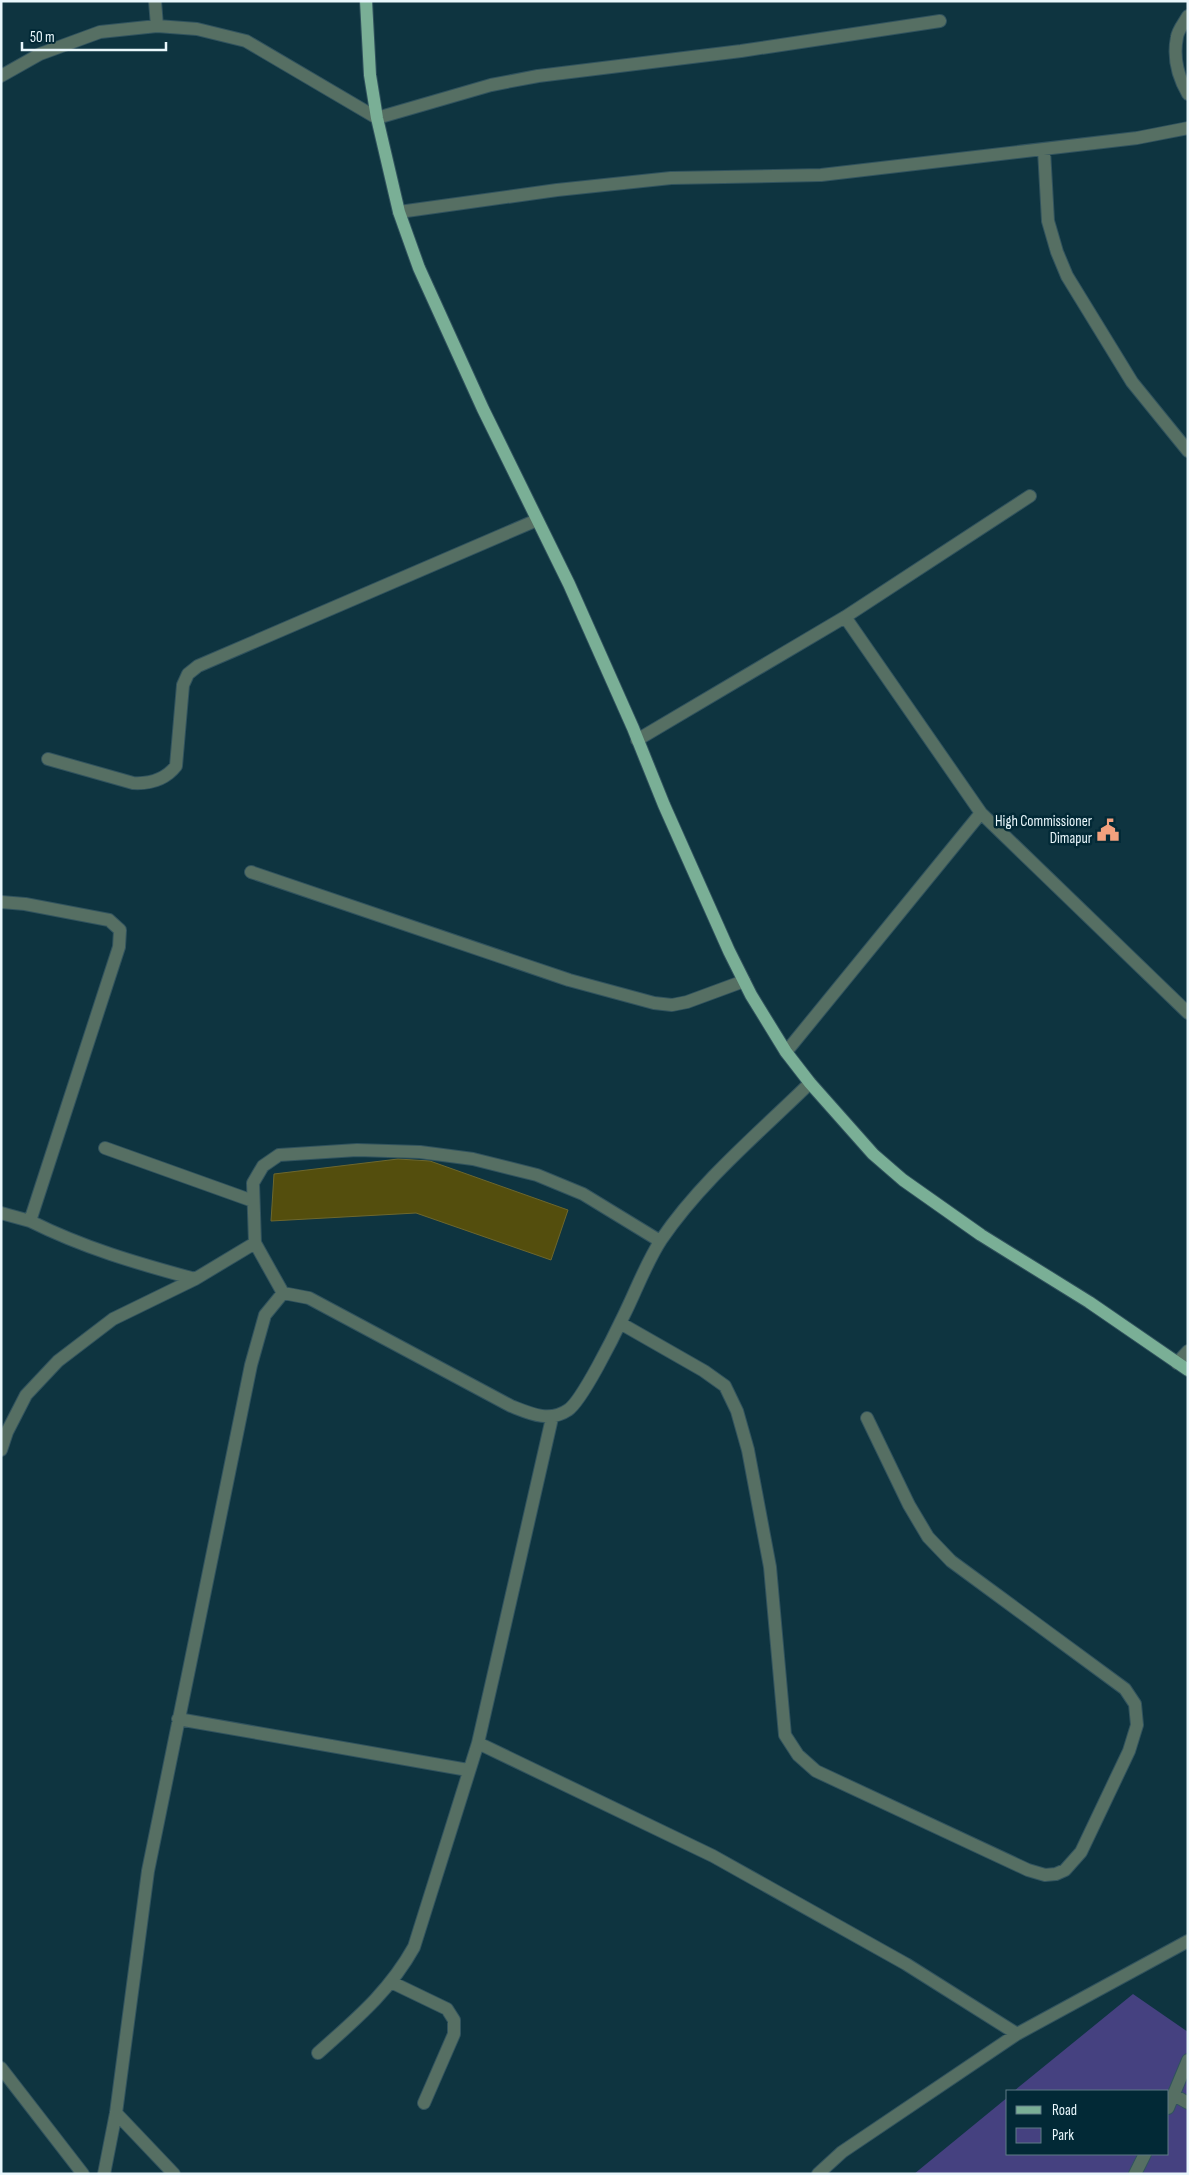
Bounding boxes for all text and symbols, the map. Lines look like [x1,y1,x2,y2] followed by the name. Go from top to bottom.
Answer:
[22,20,166,52] scale bar
[30,28,55,47] text: 50 m
[995,812,1093,848] place label: High Commissioner Dimapur
[1095,817,1121,843] public building icon: High Commissioner Dimapur
[1006,2090,1169,2155] legend
[1052,2101,1077,2120] text: Road
[1052,2126,1074,2145] text: Park

